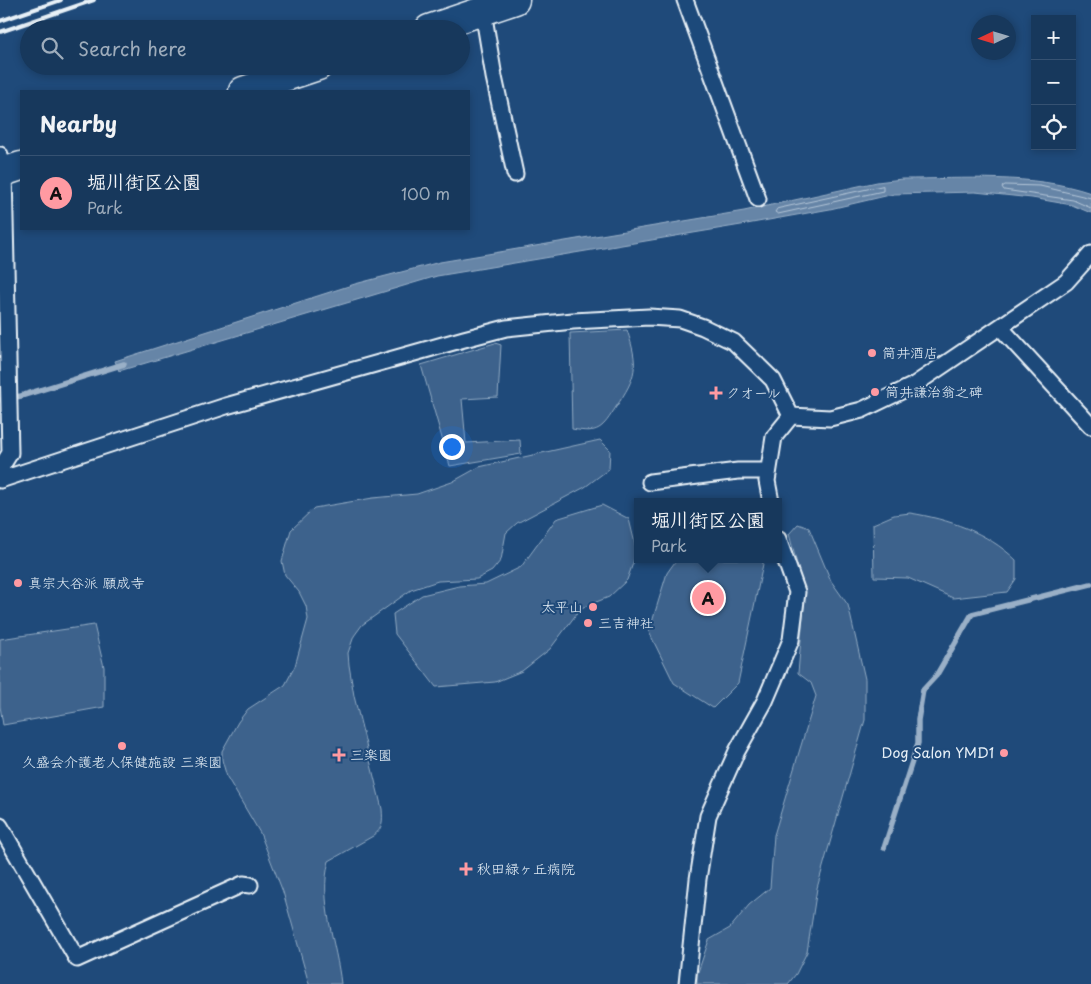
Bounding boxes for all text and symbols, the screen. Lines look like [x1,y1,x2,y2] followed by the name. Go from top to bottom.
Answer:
[971,15,1016,60] north arrow
[1031,15,1076,150] map controls
[1031,15,1076,60] button: +
[20,20,470,75] search box
[38,34,66,62] icon: search
[78,34,187,62] text: Search here
[1031,60,1076,105] button: −
[1031,105,1076,150] button: locate
[40,107,117,139] text: Nearby
[87,167,201,195] text: 堀川街区公園
[50,181,62,205] text: A
[401,181,450,205] text: 100 m
[87,195,123,219] text: Park
[882,342,938,363] place label: 筒井酒店
[866,347,878,359] marker: 筒井酒店
[885,381,983,402] place label: 筒井謙治翁之碑
[726,382,781,403] place label: クオール
[869,386,881,398] marker: 筒井謙治翁之碑
[710,387,722,399] marker: クオール
[439,434,465,460] your location
[634,498,782,563] popup
[651,505,765,533] text: 堀川街区公園
[651,533,687,557] text: Park
[28,572,145,593] place label: 真宗大谷派 願成寺
[12,577,24,589] marker: 真宗大谷派 願成寺
[692,579,724,617] pin: A
[541,596,583,617] place label: 太平山
[587,601,599,613] marker: 太平山
[598,612,654,633] place label: 三吉神社
[582,617,594,629] marker: 三吉神社
[116,740,128,752] marker: 久盛会介護老人保健施設 三楽園
[882,742,994,763] place label: Dog Salon YMD1
[350,744,392,765] place label: 三楽園
[998,747,1010,759] marker: Dog Salon YMD1
[332,748,346,762] marker: 三楽園
[22,751,222,772] place label: 久盛会介護老人保健施設 三楽園
[477,858,575,879] place label: 秋田緑ヶ丘病院
[459,862,473,876] marker: 秋田緑ヶ丘病院

